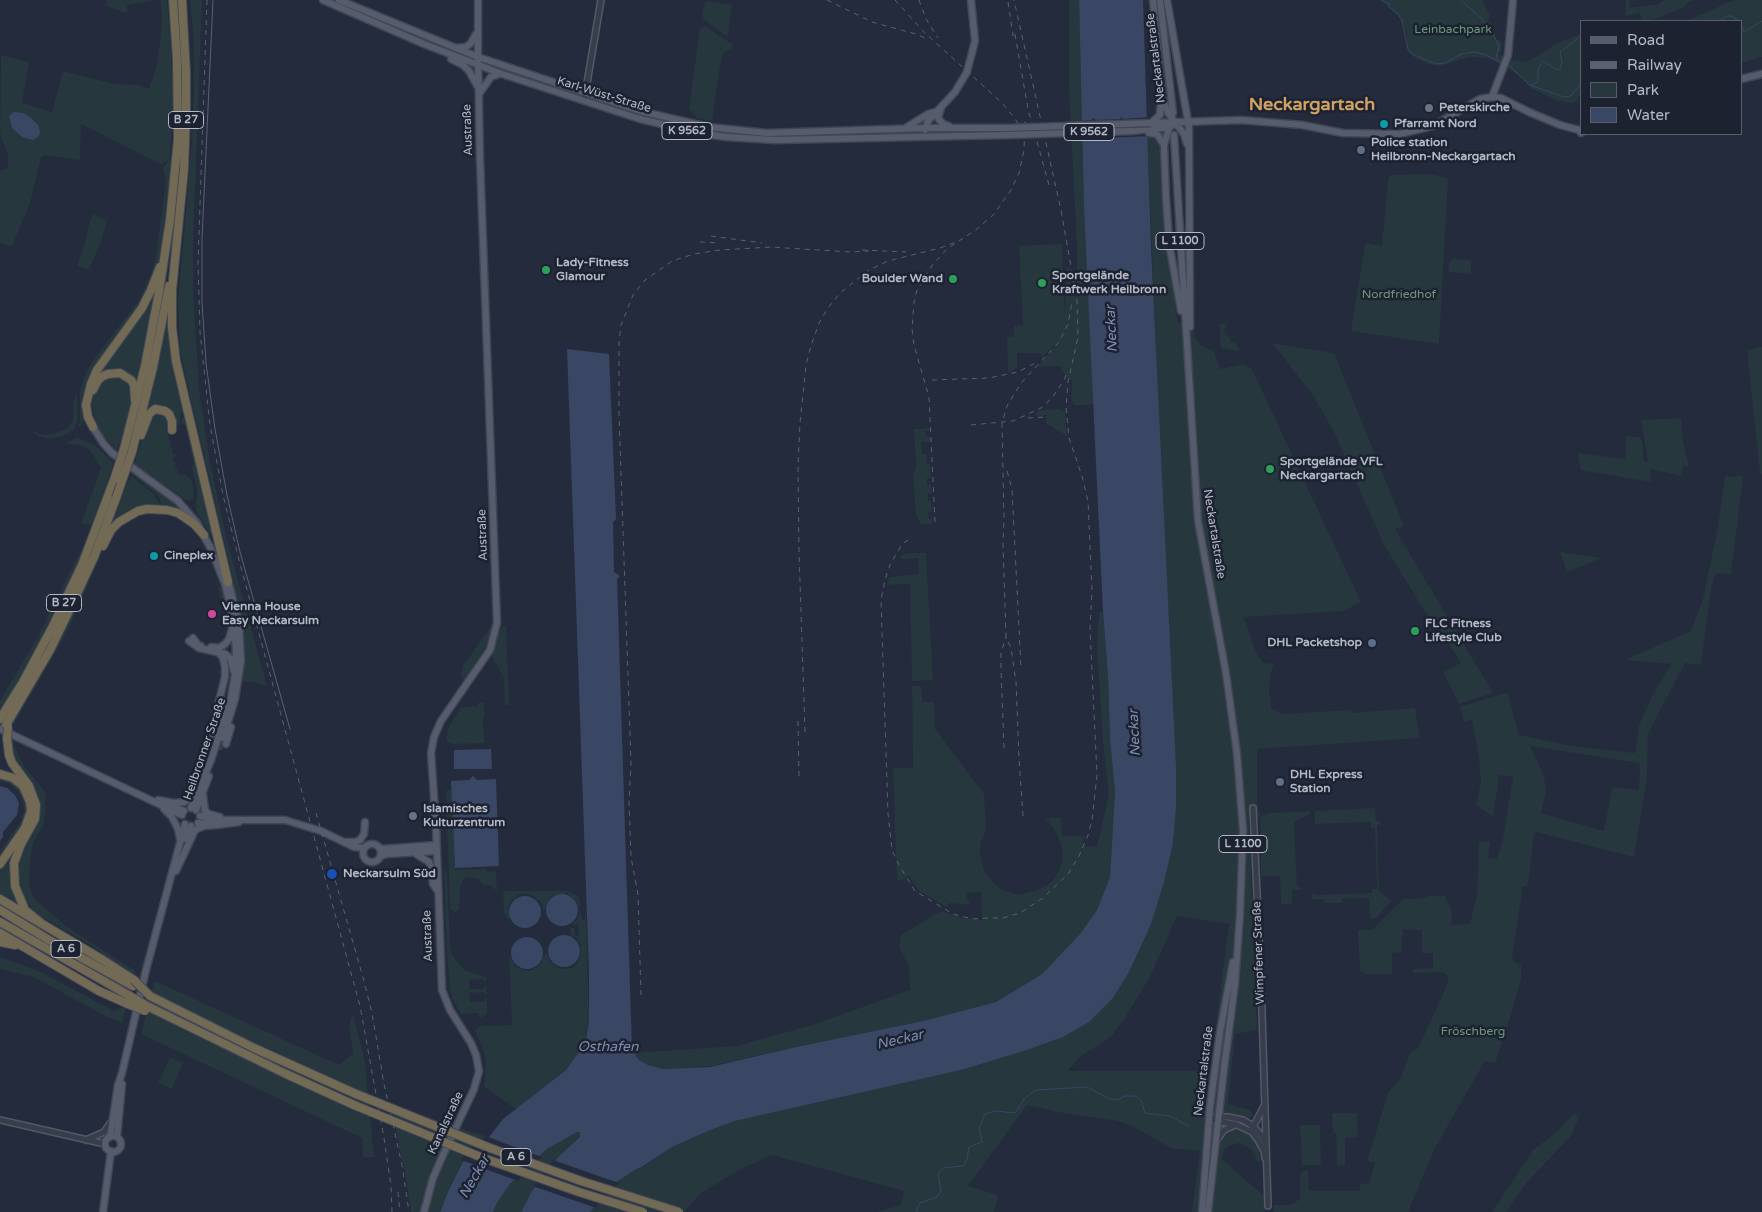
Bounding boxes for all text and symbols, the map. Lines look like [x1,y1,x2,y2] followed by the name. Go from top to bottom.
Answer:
[1143,12,1169,104] street label: Neckartalstraße
[1580,20,1742,135] legend
[1414,23,1492,37] park label: Leinbachpark
[1627,31,1665,49] text: Road
[1627,56,1682,74] text: Railway
[555,74,653,116] street label: Karl-Wüst-Straße
[1627,81,1659,99] text: Park
[1249,94,1375,116] district label: Neckargartach
[1439,101,1510,115] place label: Peterskirche
[1423,102,1435,114] marker: Peterskirche
[460,104,476,156] street label: Austraße
[1627,106,1670,124] text: Water
[168,112,204,128] road number: B 27
[1394,117,1476,131] place label: Pfarramt Nord
[1378,118,1390,130] marker: Pfarramt Nord
[662,122,712,140] road number: K 9562
[1064,124,1114,140] road number: K 9562
[1371,136,1516,164] place label: Police station Heilbronn-Neckargartach
[1355,144,1367,156] marker: Police station Heilbronn-Neckargartach
[1156,232,1204,250] road number: L 1100
[556,256,629,284] place label: Lady-Fitness Glamour
[540,264,552,276] marker: Lady-Fitness Glamour
[1052,269,1166,297] place label: Sportgelände Kraftwerk Heilbronn
[862,272,943,286] place label: Boulder Wand
[947,273,959,285] marker: Boulder Wand
[1036,277,1048,289] marker: Sportgelände Kraftwerk Heilbronn
[1362,288,1436,302] park label: Nordfriedhof
[1102,305,1122,353] water label: Neckar
[1280,455,1383,483] place label: Sportgelände VFL Neckargartach
[1264,463,1276,475] marker: Sportgelände VFL Neckargartach
[1200,488,1228,580] street label: Neckartalstraße
[475,509,491,561] street label: Austraße
[164,549,213,563] place label: Cineplex
[148,550,160,562] marker: Cineplex
[46,594,82,612] road number: B 27
[222,600,319,628] place label: Vienna House Easy Neckarsulm
[206,608,218,620] marker: Vienna House Easy Neckarsulm
[1425,617,1502,645] place label: FLC Fitness Lifestyle Club
[1409,625,1421,637] marker: FLC Fitness Lifestyle Club
[1267,636,1362,650] place label: DHL Packetshop
[1366,637,1378,649] marker: DHL Packetshop
[181,696,229,802] street label: Heilbronner Straße
[1125,709,1145,757] water label: Neckar
[1290,768,1363,796] place label: DHL Express Station
[1274,776,1286,788] marker: DHL Express Station
[423,802,505,830] place label: Islamisches Kulturzentrum
[407,810,419,822] marker: Islamisches Kulturzentrum
[1219,836,1267,852] road number: L 1100
[325,867,339,881] marker: Neckarsulm Süd
[343,867,436,881] place label: Neckarsulm Süd
[1250,901,1268,1005] street label: Wimpfener Straße
[420,910,436,962] street label: Austraße
[51,941,81,958] road number: A 6
[1191,1025,1217,1117] street label: Neckartalstraße
[1441,1025,1505,1039] park label: Fröschberg
[875,1027,925,1053] water label: Neckar
[578,1039,638,1055] water label: Osthafen
[425,1089,467,1157] street label: Kanalstraße
[501,1148,531,1166] road number: A 6
[456,1152,494,1202] water label: Neckar

